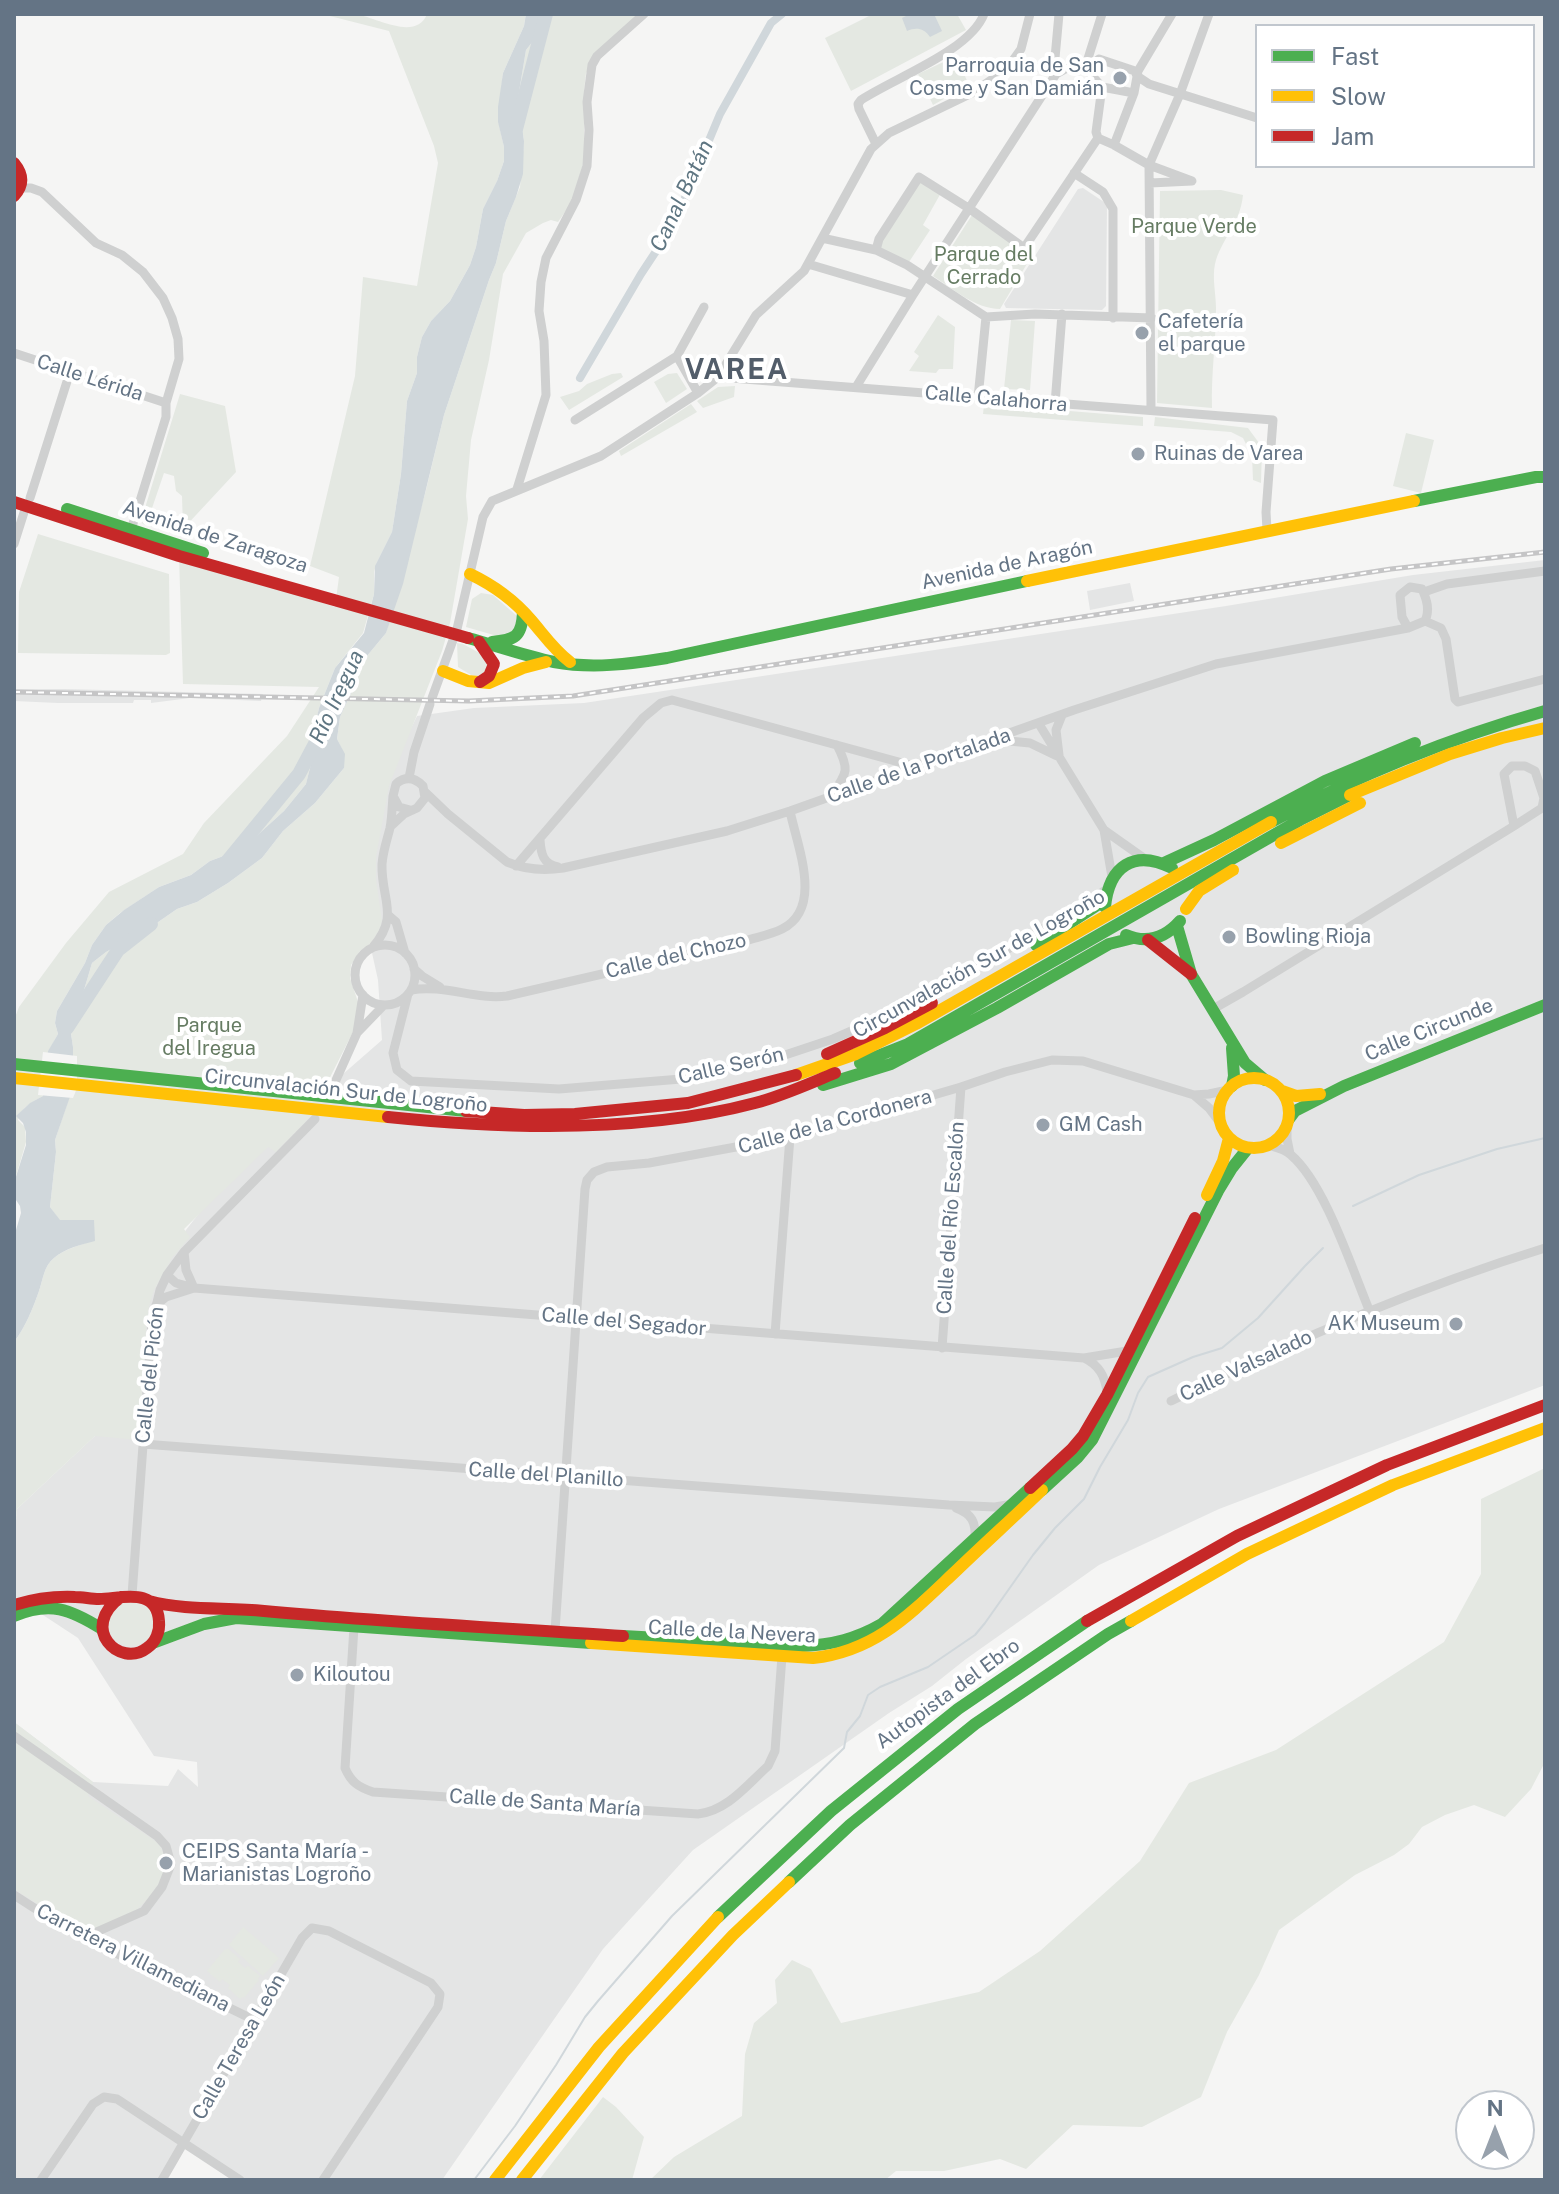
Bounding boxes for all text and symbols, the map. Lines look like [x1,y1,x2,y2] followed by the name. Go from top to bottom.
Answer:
[1255,24,1535,168] legend
[1331,42,1379,70] text: Fast
[909,54,1104,101] place label: Parroquia de San Cosme y San Damián
[1111,69,1129,87] marker: Parroquia de San Cosme y San Damián
[1331,82,1386,110] text: Slow
[1331,122,1374,150] text: Jam
[645,136,719,256] water label: Canal Batán
[1131,215,1257,239] park label: Parque Verde
[934,243,1034,290] park label: Parque del Cerrado
[1158,310,1246,357] place label: Cafetería el parque
[1133,324,1151,342] marker: Cafetería el parque
[34,350,146,406] street label: Calle Lérida
[685,353,789,387] district label: VAREA
[924,381,1068,417] street label: Calle Calahorra
[1154,442,1303,466] place label: Ruinas de Varea
[1129,445,1147,463] marker: Ruinas de Varea
[119,496,311,578] street label: Avenida de Zaragoza
[919,535,1095,595] street label: Avenida de Aragón
[304,646,370,748] water label: Río Iregua
[824,723,1014,809] street label: Calle de la Portalada
[849,885,1109,1043] street label: Circunvalación Sur de Logroño
[1245,925,1371,949] place label: Bowling Rioja
[603,928,749,984] street label: Calle del Chozo
[1220,928,1238,946] marker: Bowling Rioja
[1361,993,1497,1067] street label: Calle Circunde
[162,1014,256,1061] park label: Parque del Iregua
[676,1042,786,1090] street label: Calle Serón
[203,1064,489,1118] street label: Circunvalación Sur de Logroño
[736,1085,934,1159] street label: Calle de la Cordonera
[1059,1113,1142,1137] place label: GM Cash
[1034,1116,1052,1134] marker: GM Cash
[932,1121,970,1315] street label: Calle del Río Escalón
[541,1303,707,1341] street label: Calle del Segador
[131,1305,169,1445] street label: Calle del Picón
[1328,1312,1440,1336] place label: AK Museum
[1447,1315,1465,1333] marker: AK Museum
[1176,1325,1316,1407] street label: Calle Valsalado
[468,1458,624,1492] street label: Calle del Planillo
[647,1616,817,1648] street label: Calle de la Nevera
[871,1634,1025,1754] street label: Autopista del Ebro
[313,1663,391,1687] place label: Kiloutou
[288,1666,306,1684] marker: Kiloutou
[448,1784,642,1822] street label: Calle de Santa María
[182,1840,371,1887] place label: CEIPS Santa María - Marianistas Logroño
[157,1854,175,1872] marker: CEIPS Santa María - Marianistas Logroño
[32,1899,234,2017] street label: Carretera Villamediana
[188,1970,290,2124] street label: Calle Teresa León
[1455,2090,1535,2170] north arrow
[1486,2095,1504,2121] text: N

